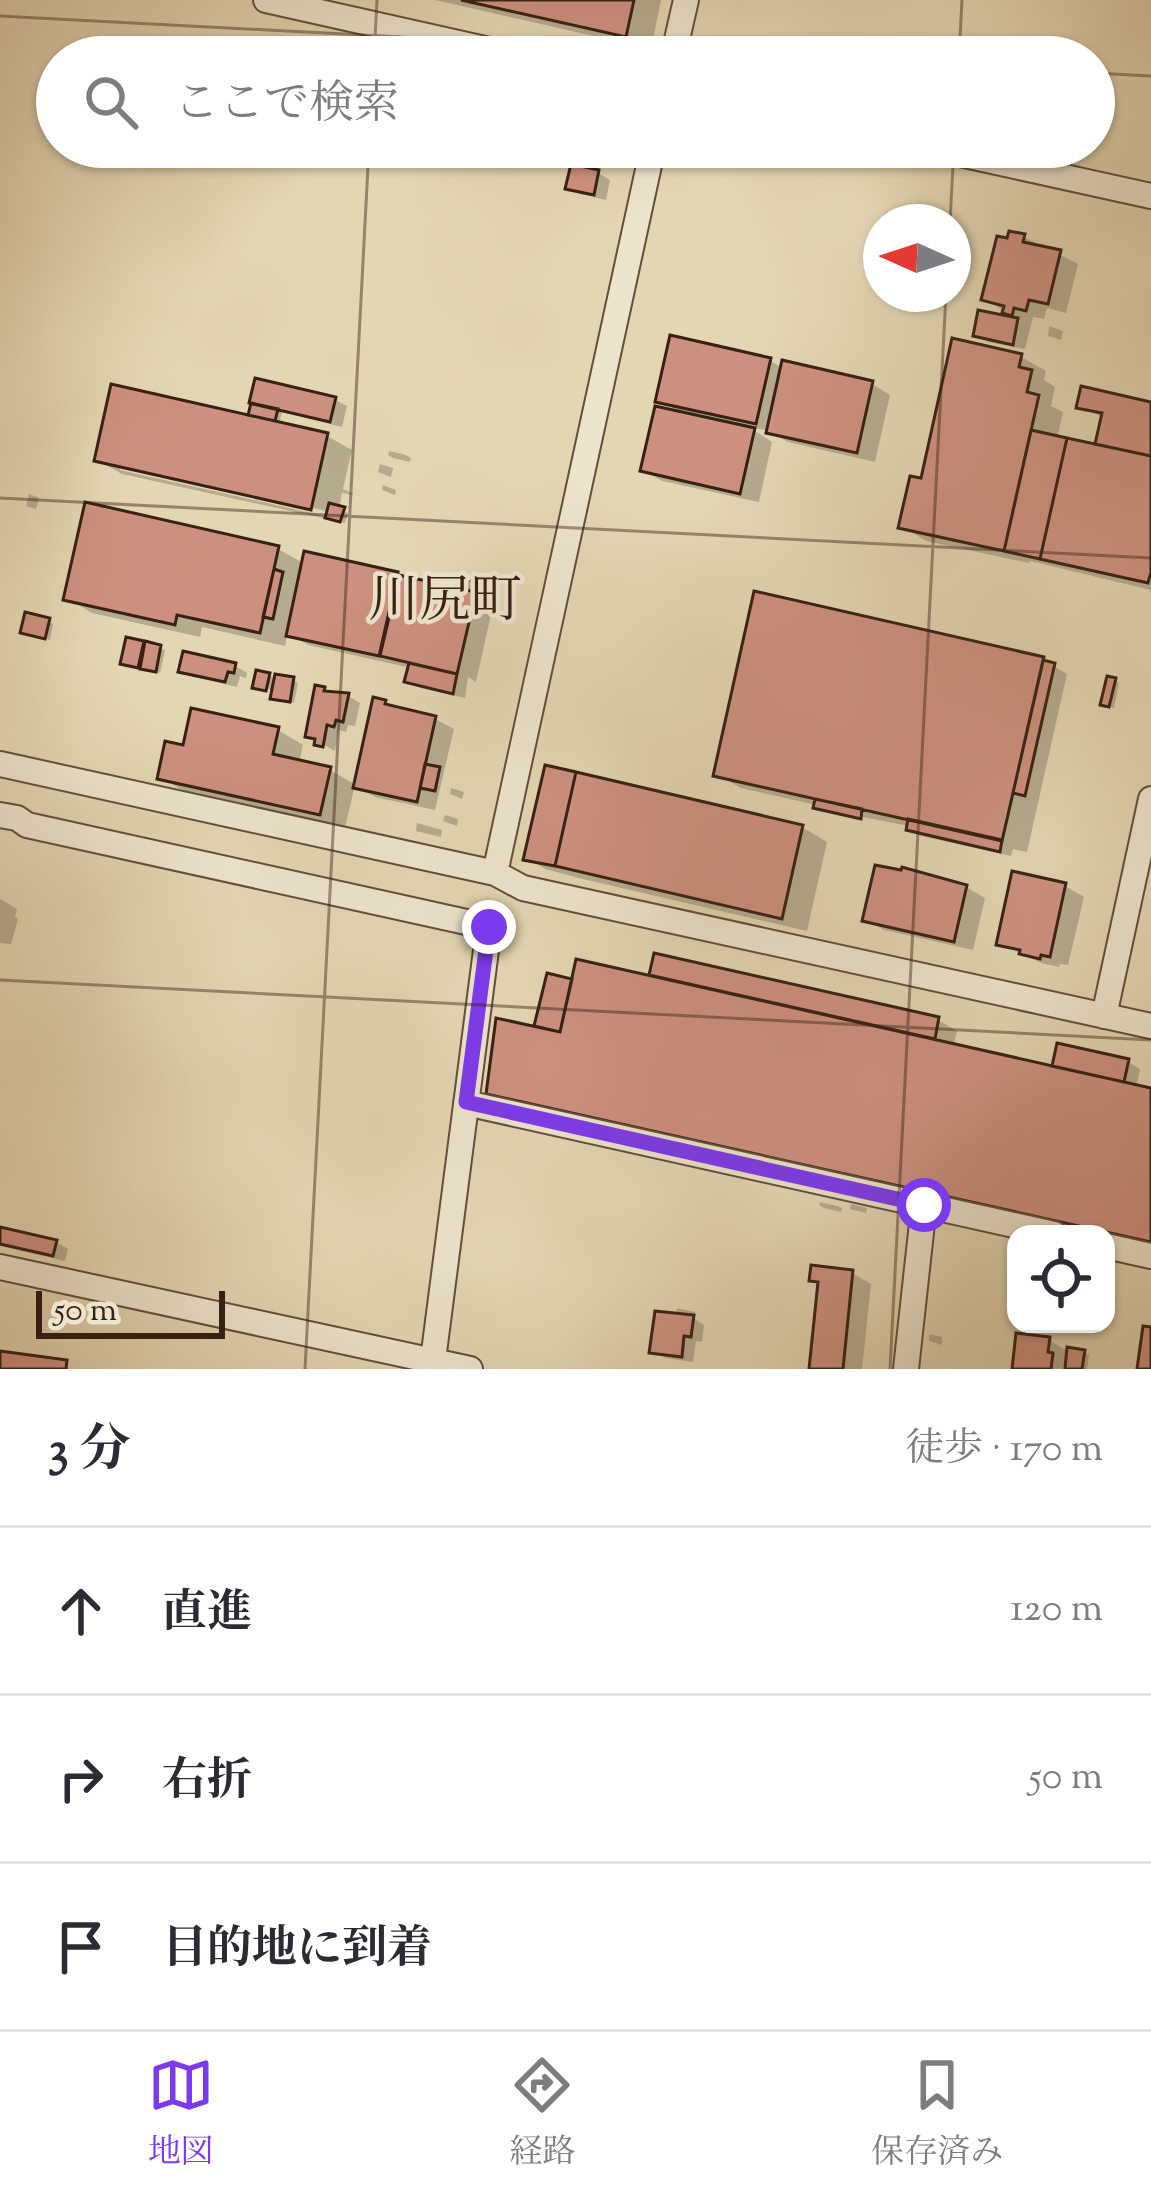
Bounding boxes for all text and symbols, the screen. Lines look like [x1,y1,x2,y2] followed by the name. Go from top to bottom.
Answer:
[36,36,1115,168] search box
[78,69,144,135] icon: search
[174,74,399,139] text: ここで検索
[863,204,971,312] north arrow
[368,567,522,640] district label: 川尻町
[462,900,516,954] route end
[897,1178,951,1232] route start
[1007,1225,1115,1333] map controls
[1007,1225,1115,1333] button: locate
[36,1285,225,1338] scale bar
[54,1288,117,1336] text: 50 m
[48,1416,130,1489] text: 3 分
[905,1423,1103,1479] text: 徒歩 · 170 m
[48,1578,114,1644] icon: ahead
[162,1583,252,1648] text: 直進
[1010,1583,1103,1639] text: 120 m
[48,1746,114,1812] icon: right
[162,1751,252,1816] text: 右折
[1028,1751,1103,1807] text: 50 m
[48,1914,114,1980] icon: arrive
[162,1919,432,1984] text: 目的地に到着
[148,2052,214,2178] tab: 地図
[509,2052,575,2178] tab: 経路
[871,2052,1003,2178] tab: 保存済み

